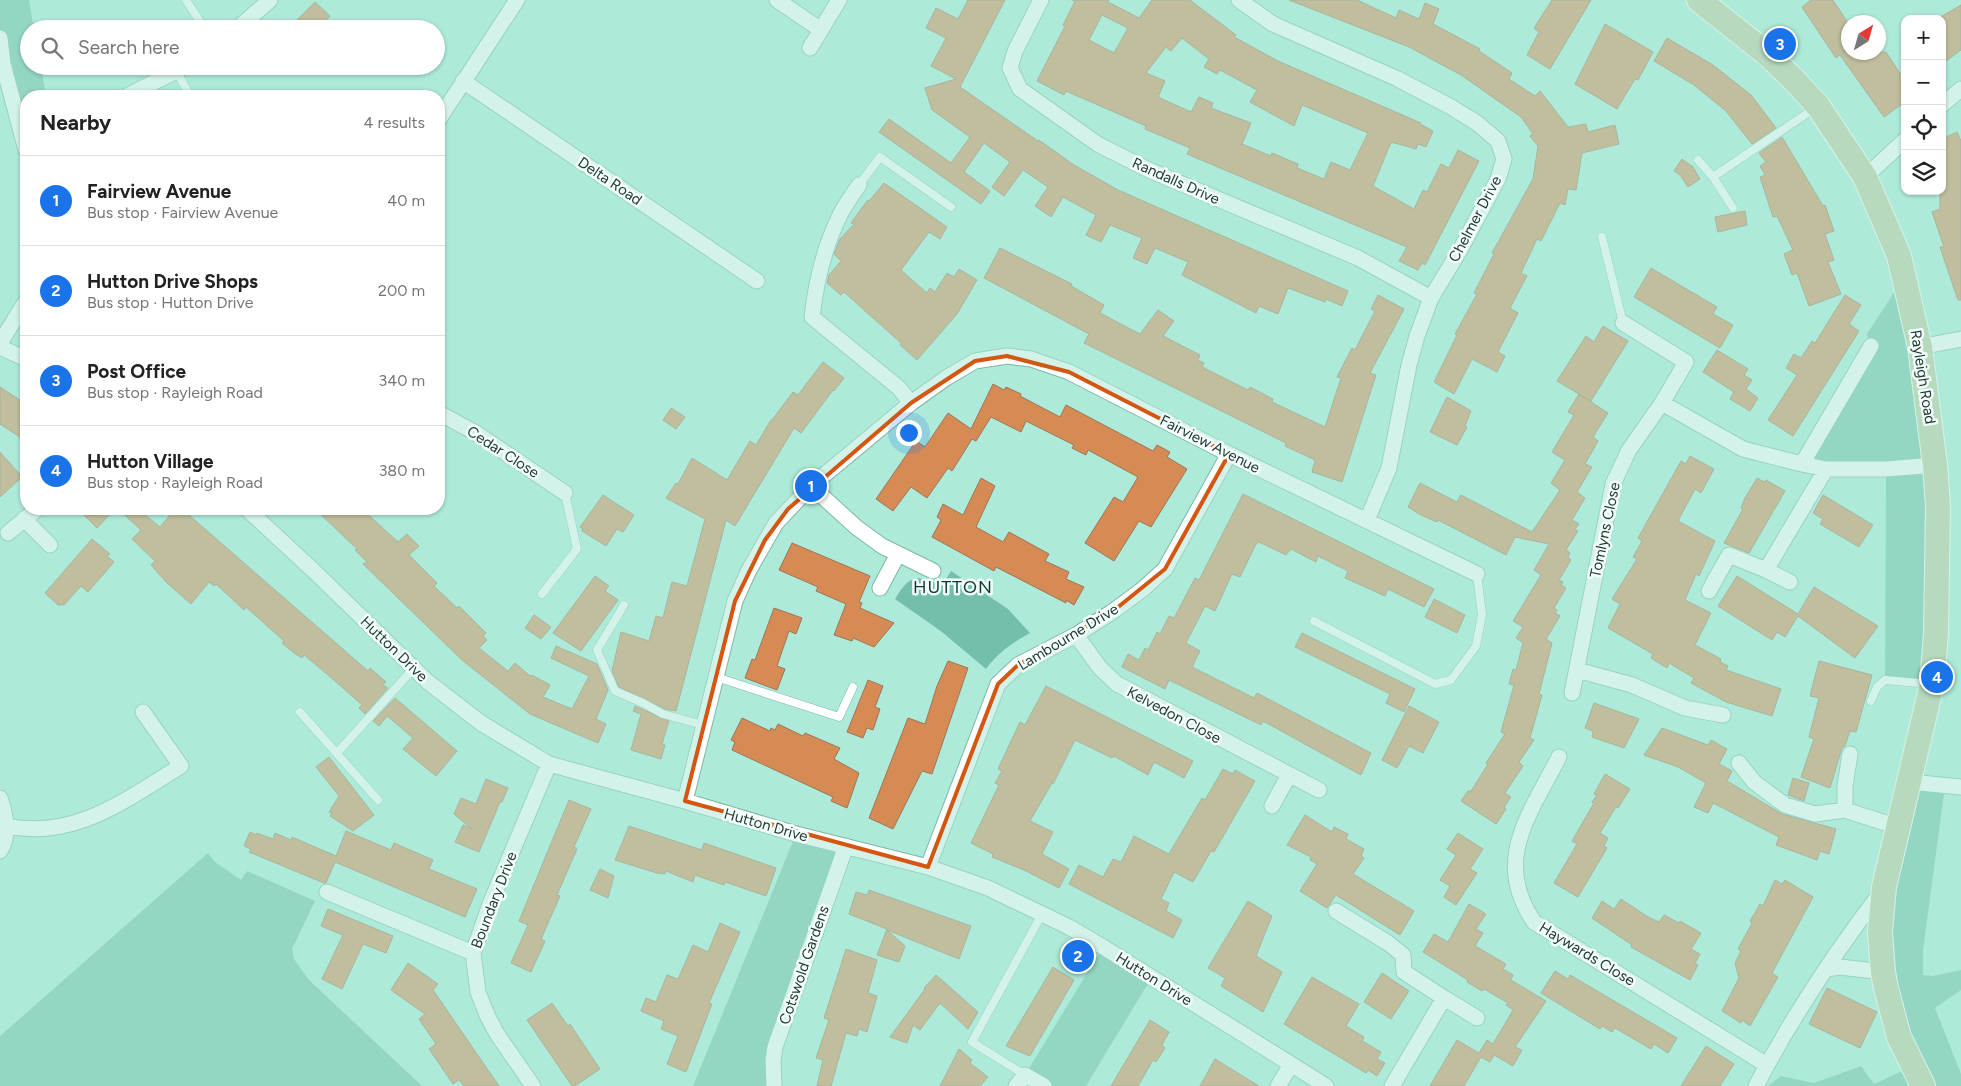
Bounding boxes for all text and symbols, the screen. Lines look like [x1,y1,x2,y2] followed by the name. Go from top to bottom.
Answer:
[1841,15,1886,60] north arrow
[1901,15,1946,195] map controls
[1901,15,1946,60] button: +
[20,20,445,75] search box
[1764,25,1796,63] pin: 3
[38,34,66,62] icon: search
[78,36,180,59] text: Search here
[1901,60,1946,105] button: −
[1901,105,1946,150] button: locate
[40,110,111,135] text: Nearby
[364,113,425,132] text: 4 results
[1901,150,1946,195] button: layers
[575,153,645,209] street label: Delta Road
[1129,154,1223,208] street label: Randalls Drive
[1445,173,1505,265] street label: Chelmer Drive
[87,180,231,203] text: Fairview Avenue
[53,191,59,210] text: 1
[387,191,425,210] text: 40 m
[87,203,278,222] text: Bus stop · Fairview Avenue
[87,270,258,293] text: Hutton Drive Shops
[51,281,61,300] text: 2
[378,281,425,300] text: 200 m
[87,293,253,312] text: Bus stop · Hutton Drive
[1907,329,1939,425] street label: Rayleigh Road
[87,360,186,383] text: Post Office
[52,371,60,390] text: 3
[379,371,425,390] text: 340 m
[87,383,263,402] text: Bus stop · Rayleigh Road
[1157,411,1263,477] street label: Fairview Avenue
[896,420,922,446] your location
[464,422,542,482] street label: Cedar Close
[87,450,214,473] text: Hutton Village
[51,461,61,480] text: 4
[379,461,425,480] text: 380 m
[795,467,827,505] pin: 1
[87,473,263,492] text: Bus stop · Rayleigh Road
[1586,481,1624,579] street label: Tomlyns Close
[913,576,993,598] district label: HUTTON
[1014,600,1122,674] street label: Lambourne Drive
[357,613,431,685] street label: Hutton Drive
[1921,658,1953,696] pin: 4
[1124,683,1224,747] street label: Kelvedon Close
[722,804,810,846] street label: Hutton Drive
[467,849,521,951] street label: Boundary Drive
[775,903,833,1027] street label: Cotswold Gardens
[1536,918,1638,990] street label: Haywards Close
[1062,937,1094,975] pin: 2
[1113,948,1195,1010] street label: Hutton Drive

